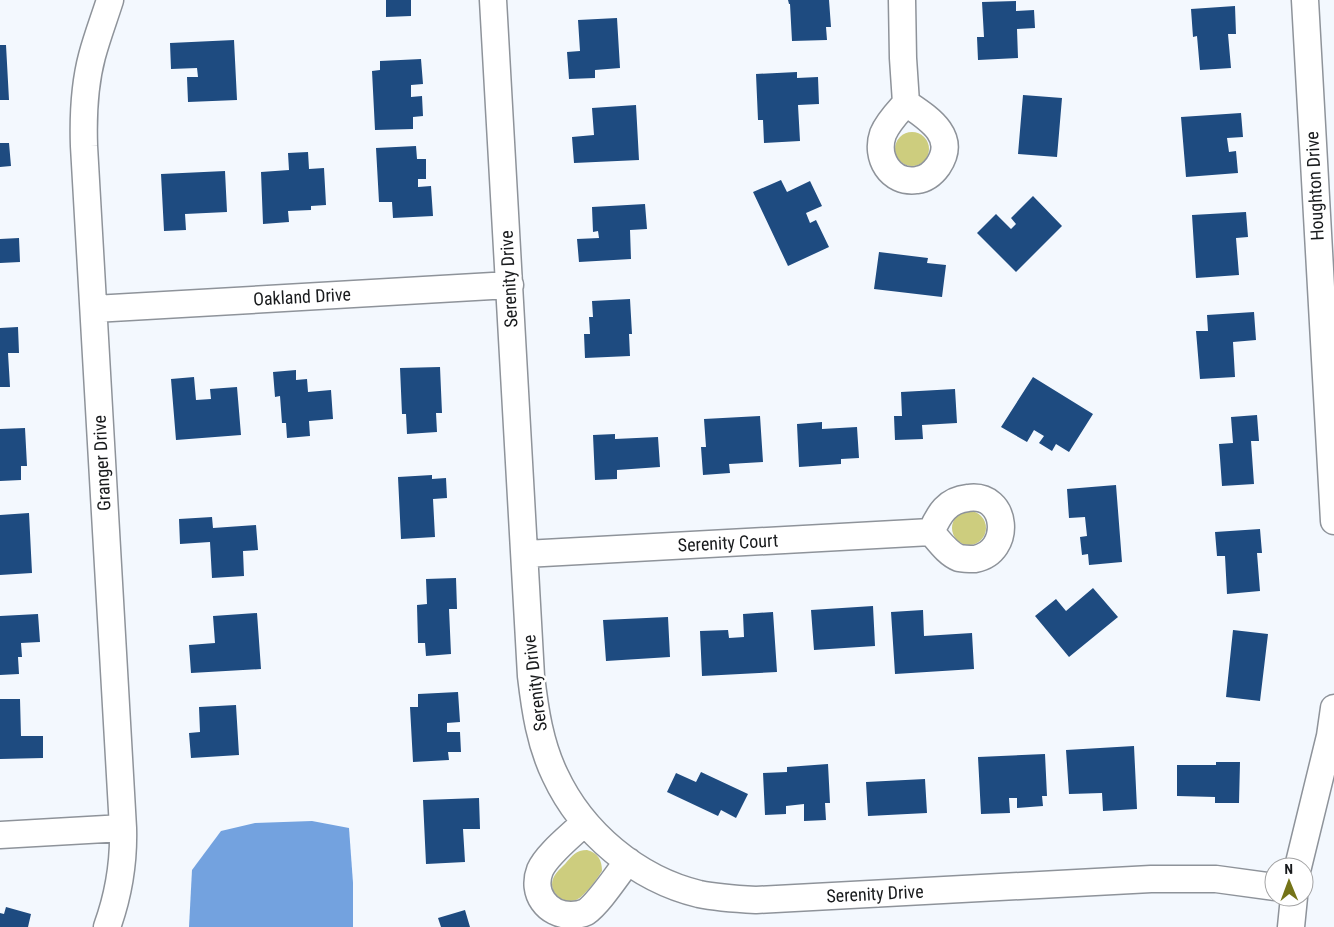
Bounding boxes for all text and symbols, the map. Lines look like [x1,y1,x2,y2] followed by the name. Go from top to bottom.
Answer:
[1301,131,1328,241] street label: Houghton Drive
[495,230,522,328] street label: Serenity Drive
[252,283,351,310] street label: Oakland Drive
[89,415,114,511] street label: Granger Drive
[677,529,779,556] street label: Serenity Court
[518,634,551,733] street label: Serenity Drive
[1264,857,1314,907] north arrow
[1284,861,1293,877] text: N
[826,880,924,907] street label: Serenity Drive

